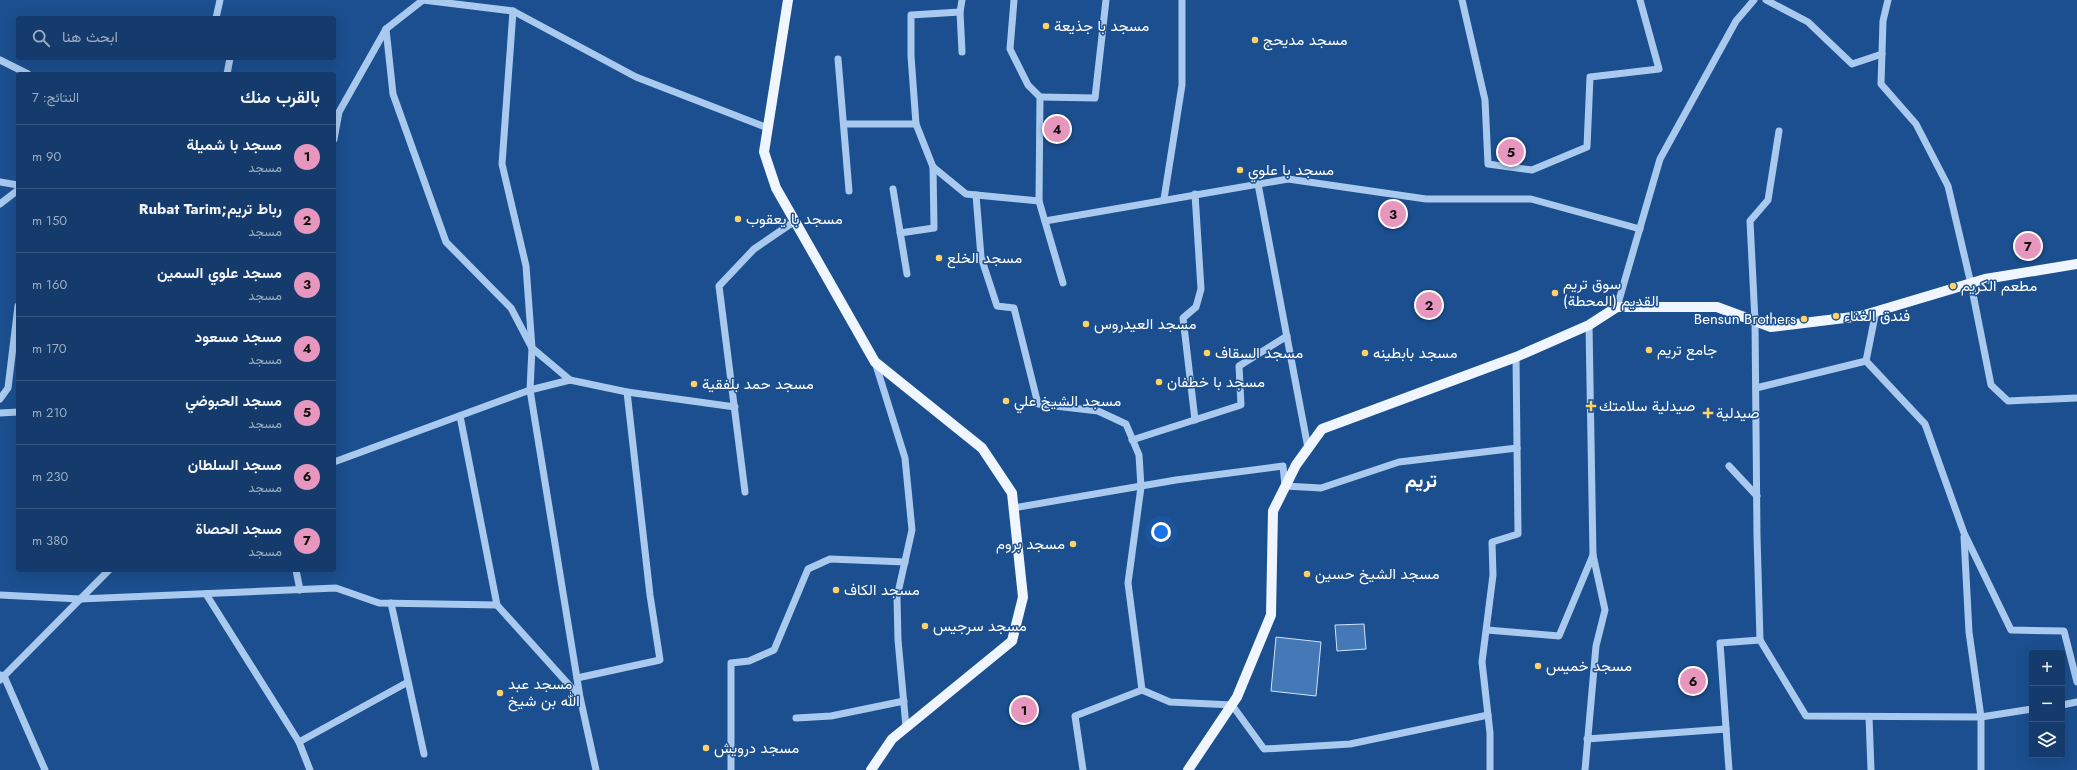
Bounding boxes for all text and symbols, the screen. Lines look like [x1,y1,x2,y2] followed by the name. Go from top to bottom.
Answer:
[1054,15,1149,37] place label: مسجد با جذيعة
[16,16,336,60] search box
[1041,21,1051,31] marker: مسجد با جذيعة
[62,26,118,48] text: ابحث هنا
[30,27,52,49] icon: search
[1263,29,1348,51] place label: مسجد مديحج
[1250,35,1260,45] marker: مسجد مديحج
[240,85,320,109] text: بالقرب منك
[32,88,79,107] text: النتائج: 7
[1044,114,1070,144] pin: 4
[186,134,282,156] text: مسجد با شميلة
[1498,137,1524,167] pin: 5
[32,147,61,166] text: 90 m
[304,147,310,166] text: 1
[248,158,282,177] text: مسجد
[1248,159,1334,183] place label: مسجد با علوي
[1235,165,1245,175] marker: مسجد با علوي
[139,198,282,220] text: رباط تريم;Rubat Tarim
[1380,199,1406,229] pin: 3
[746,208,843,230] place label: مسجد با يعقوب
[32,211,67,230] text: 150 m
[303,211,311,230] text: 2
[733,214,743,224] marker: مسجد با يعقوب
[248,222,282,241] text: مسجد
[2015,231,2041,261] pin: 7
[947,247,1022,269] place label: مسجد الخلع
[934,253,944,263] marker: مسجد الخلع
[157,262,282,284] text: مسجد علوي السمين
[1563,273,1659,312] place label: سوق تريم القديم (المحطة)
[32,275,67,294] text: 160 m
[303,275,311,294] text: 3
[1961,275,2037,297] place label: مطعم الكريم
[1948,281,1958,291] marker: مطعم الكريم
[248,286,282,305] text: مسجد
[1550,288,1560,298] marker: سوق تريم القديم (المحطة)
[1416,290,1442,320] pin: 2
[1844,305,1910,327] place label: فندق الغناء
[1694,308,1796,330] place label: Bensun Brothers
[1831,311,1841,321] marker: فندق الغناء
[1094,313,1196,335] place label: مسجد العيدروس
[1799,314,1809,324] marker: Bensun Brothers
[1081,319,1091,329] marker: مسجد العيدروس
[195,326,282,348] text: مسجد مسعود
[32,339,67,358] text: 170 m
[302,339,312,358] text: 4
[1657,339,1717,361] place label: جامع تريم
[1215,342,1303,364] place label: مسجد السقاف
[1373,342,1458,364] place label: مسجد بابطينه
[1644,345,1654,355] marker: جامع تريم
[1202,348,1212,358] marker: مسجد السقاف
[1360,348,1370,358] marker: مسجد بابطينه
[248,350,282,369] text: مسجد
[1167,371,1265,393] place label: مسجد با خطفان
[702,373,814,395] place label: مسجد حمد بلفقية
[1154,377,1164,387] marker: مسجد با خطفان
[689,379,699,389] marker: مسجد حمد بلفقية
[185,390,282,412] text: مسجد الحبوضي
[1014,390,1121,414] place label: مسجد الشيخ علي
[1599,395,1695,417] place label: صيدلية سلامتك
[1001,396,1011,406] marker: مسجد الشيخ علي
[1586,401,1596,411] marker: صيدلية سلامتك
[1716,402,1760,424] place label: صيدلية
[32,403,67,422] text: 210 m
[303,403,311,422] text: 5
[1703,408,1713,418] marker: صيدلية
[248,414,282,433] text: مسجد
[188,454,282,476] text: مسجد السلطان
[32,467,68,486] text: 230 m
[303,467,311,486] text: 6
[1405,467,1437,494] district label: تريم
[248,478,282,497] text: مسجد
[195,518,282,540] text: مسجد الحصاة
[1151,522,1171,542] your location
[32,531,68,550] text: 380 m
[303,531,311,550] text: 7
[996,533,1065,555] place label: مسجد بروم
[1068,539,1078,549] marker: مسجد بروم
[248,542,282,561] text: مسجد
[1315,563,1439,585] place label: مسجد الشيخ حسين
[1302,569,1312,579] marker: مسجد الشيخ حسين
[844,579,920,601] place label: مسجد الكاف
[831,585,841,595] marker: مسجد الكاف
[933,615,1027,637] place label: مسجد سرجيس
[920,621,930,631] marker: مسجد سرجيس
[2029,650,2065,758] map controls
[2029,650,2065,686] button: +
[1546,655,1632,677] place label: مسجد خميس
[1533,661,1543,671] marker: مسجد خميس
[1680,666,1706,696] pin: 6
[508,673,580,712] place label: مسجد عبد الله بن شيخ
[2029,686,2065,722] button: −
[495,688,505,698] marker: مسجد عبد الله بن شيخ
[1011,695,1037,725] pin: 1
[2029,722,2065,758] button: layers
[714,737,799,759] place label: مسجد درويش
[701,743,711,753] marker: مسجد درويش

